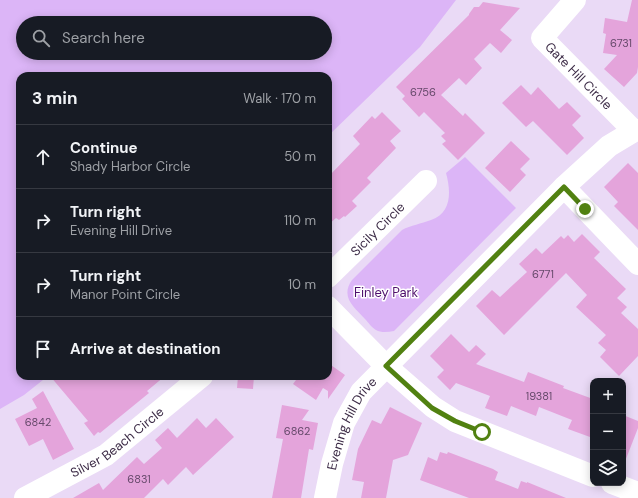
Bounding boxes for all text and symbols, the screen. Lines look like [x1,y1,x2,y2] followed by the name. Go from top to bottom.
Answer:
[16,16,332,60] search box
[30,27,52,49] icon: search
[62,28,145,48] text: Search here
[610,36,632,50] house number: 6731
[542,38,616,113] street label: Gate Hill Circle
[410,85,436,99] house number: 6756
[32,87,77,109] text: 3 min
[243,90,316,107] text: Walk · 170 m
[70,138,138,158] text: Continue
[32,146,54,168] icon: ahead
[284,148,316,165] text: 50 m
[70,158,191,175] text: Shady Harbor Circle
[346,198,408,259] street label: Sicily Circle
[576,200,594,218] route end
[70,202,141,222] text: Turn right
[32,210,54,232] icon: right
[284,212,316,229] text: 110 m
[70,222,172,239] text: Evening Hill Drive
[70,266,141,286] text: Turn right
[532,267,554,281] house number: 6771
[32,274,54,296] icon: right
[288,276,316,293] text: 10 m
[354,284,418,301] park label: Finley Park
[70,286,180,303] text: Manor Point Circle
[32,338,54,360] icon: arrive
[70,339,221,359] text: Arrive at destination
[323,373,380,471] street label: Evening Hill Drive
[590,378,626,486] map controls
[590,378,626,414] button: +
[526,389,552,403] house number: 19381
[67,403,167,481] street label: Silver Beach Circle
[590,414,626,450] button: −
[25,415,51,429] house number: 6842
[473,423,491,441] route start
[284,424,310,438] house number: 6862
[590,450,626,486] button: layers
[127,472,151,486] house number: 6831

